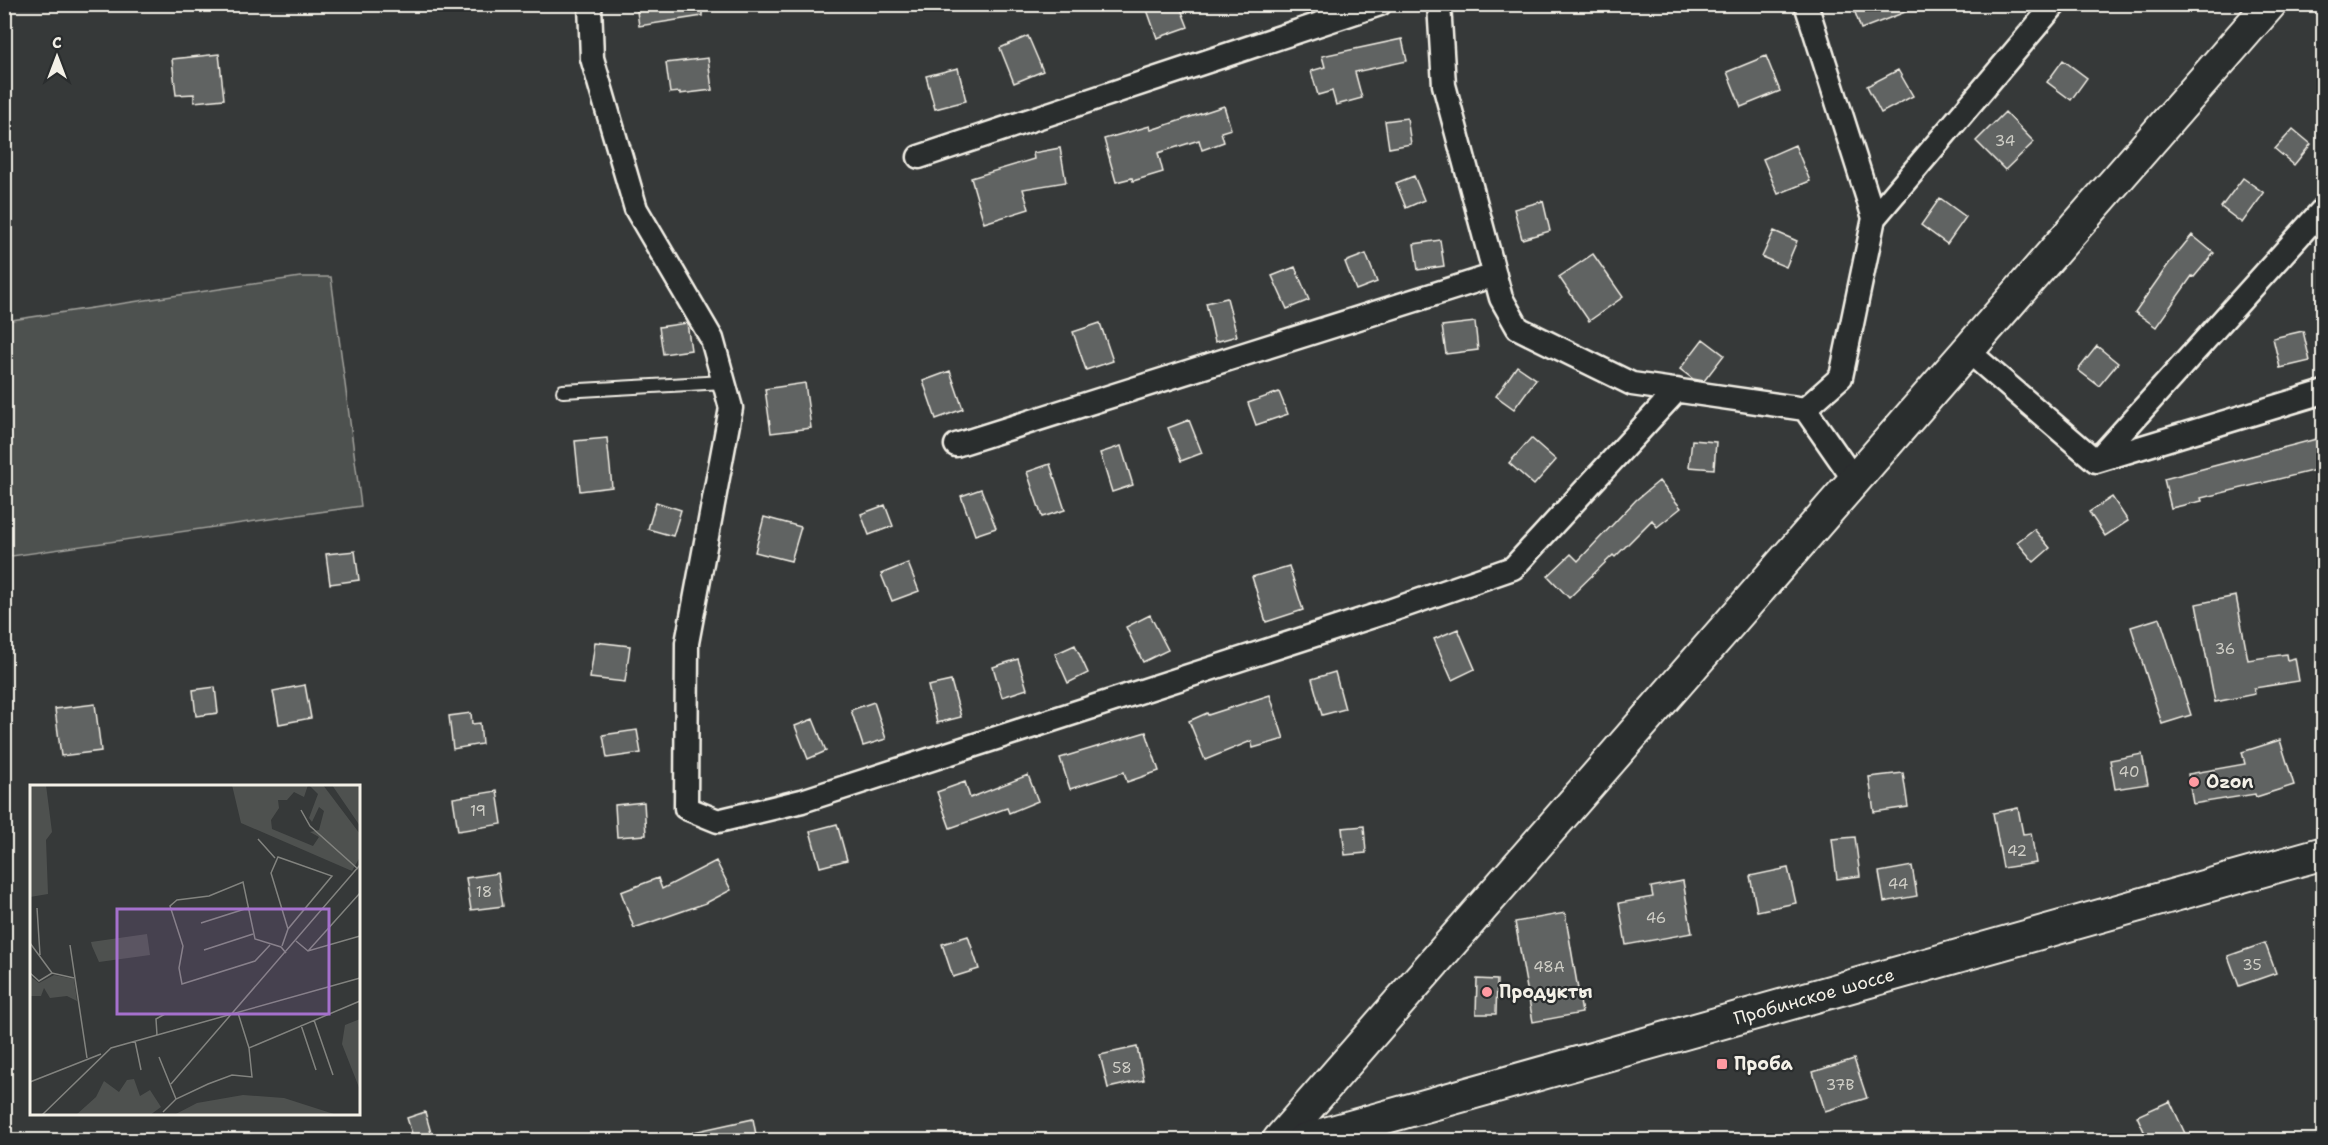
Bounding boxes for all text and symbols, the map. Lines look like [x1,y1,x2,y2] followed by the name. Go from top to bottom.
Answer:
[27,27,87,87] north arrow
[52,32,62,53] text: С
[1995,131,2015,151] house number: 34
[2215,639,2235,659] house number: 36
[2119,762,2139,782] house number: 40
[2206,770,2253,794] place label: Ozon
[2187,775,2201,789] marker: Ozon
[30,785,360,1115] inset map
[470,801,486,821] house number: 19
[2007,841,2027,861] house number: 42
[1888,874,1908,894] house number: 44
[476,882,492,902] house number: 18
[1646,908,1666,928] house number: 46
[2242,955,2262,975] house number: 35
[1533,957,1565,977] house number: 48А
[1731,962,1897,1030] street label: Пробинское шоссе
[1499,980,1593,1004] place label: Продукты
[1480,985,1494,999] marker: Продукты
[1734,1052,1793,1076] place label: Проба
[1715,1057,1729,1071] marker: Проба
[1112,1058,1132,1078] house number: 58
[1826,1075,1854,1095] house number: 37В

